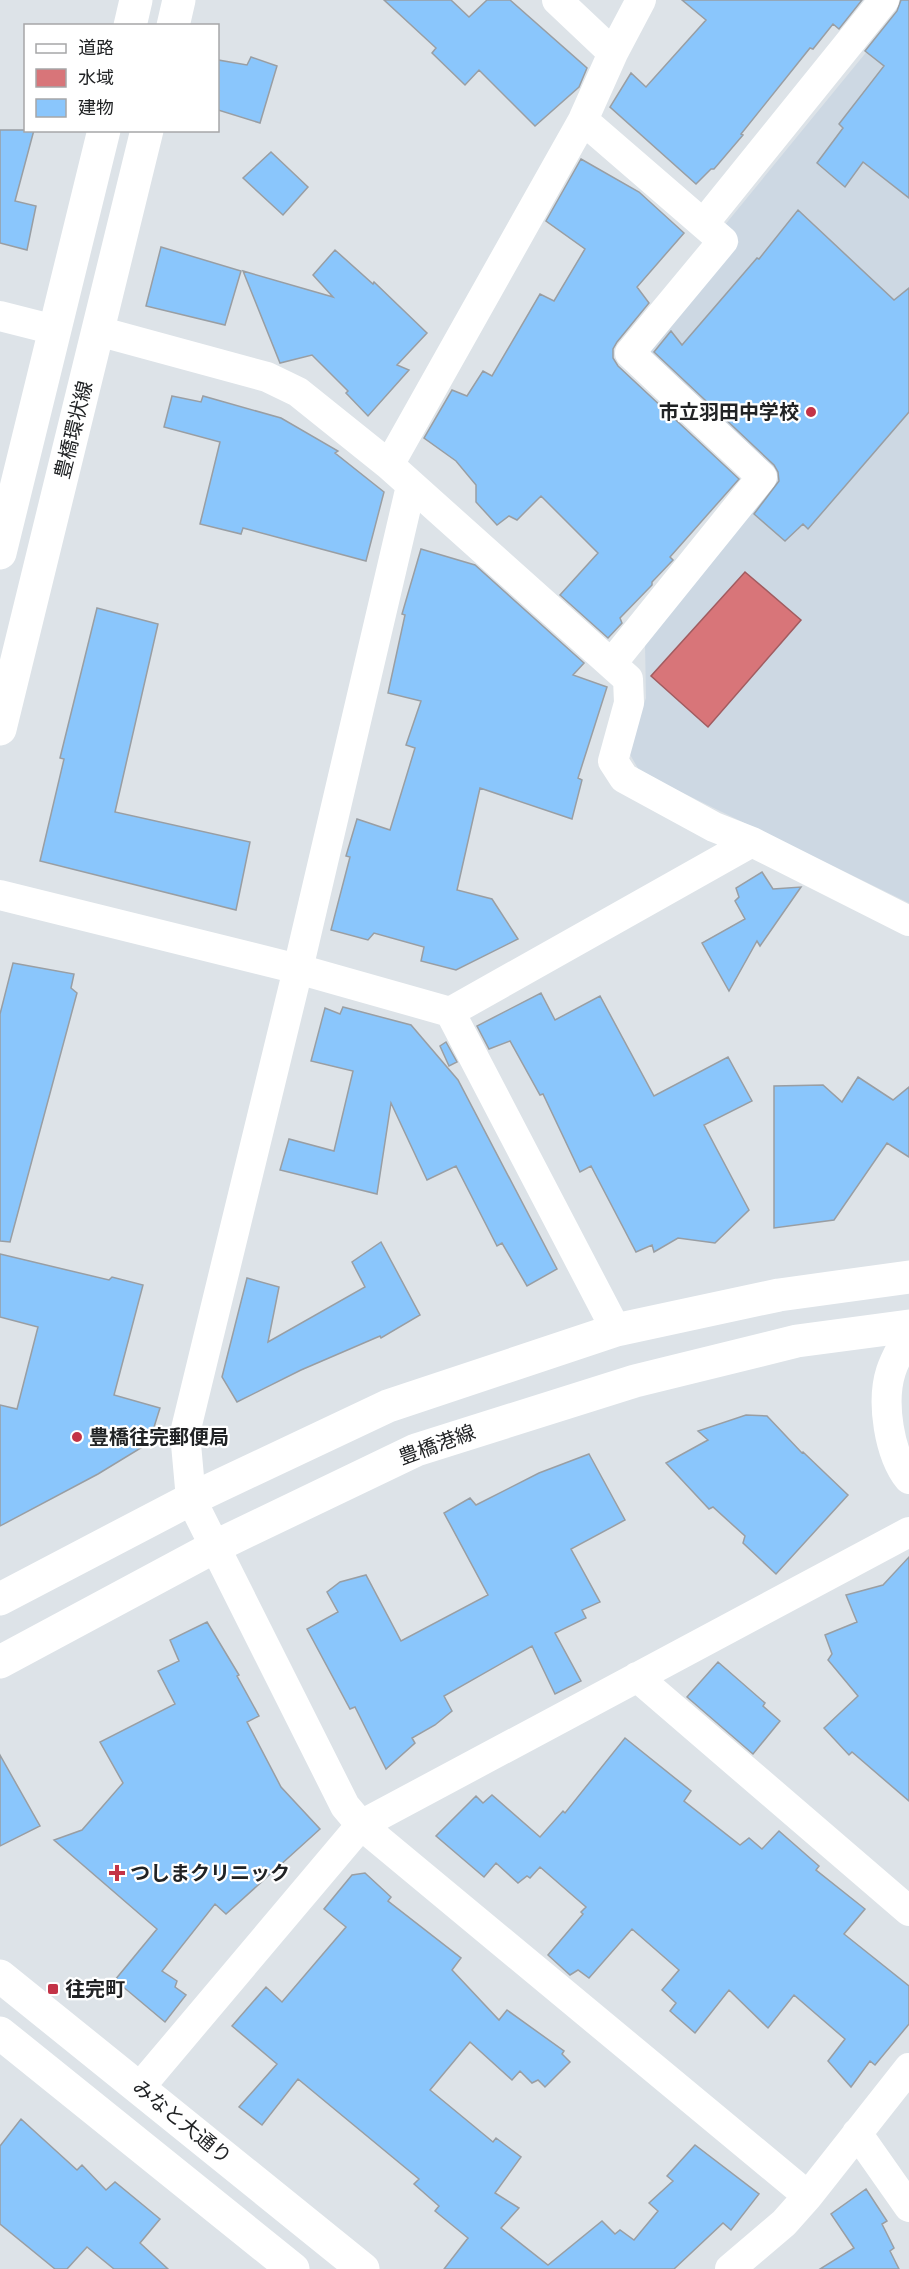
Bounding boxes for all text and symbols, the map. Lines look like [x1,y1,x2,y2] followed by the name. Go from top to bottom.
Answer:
[24,24,219,132] legend
[78,37,114,59] text: 道路
[78,67,114,89] text: 水域
[78,97,114,119] text: 建物
[51,379,97,481] street label: 豊橋環状線
[659,401,799,424] place label: 市立羽田中学校
[804,405,818,419] marker: 市立羽田中学校
[395,1421,479,1469] street label: 豊橋港線
[89,1426,229,1449] place label: 豊橋往完郵便局
[70,1430,84,1444] marker: 豊橋往完郵便局
[130,1862,290,1885] place label: つしまクリニック
[108,1864,126,1882] marker: つしまクリニック
[65,1978,125,2001] place label: 往完町
[46,1982,60,1996] marker: 往完町
[128,2075,236,2169] street label: みなと大通り

